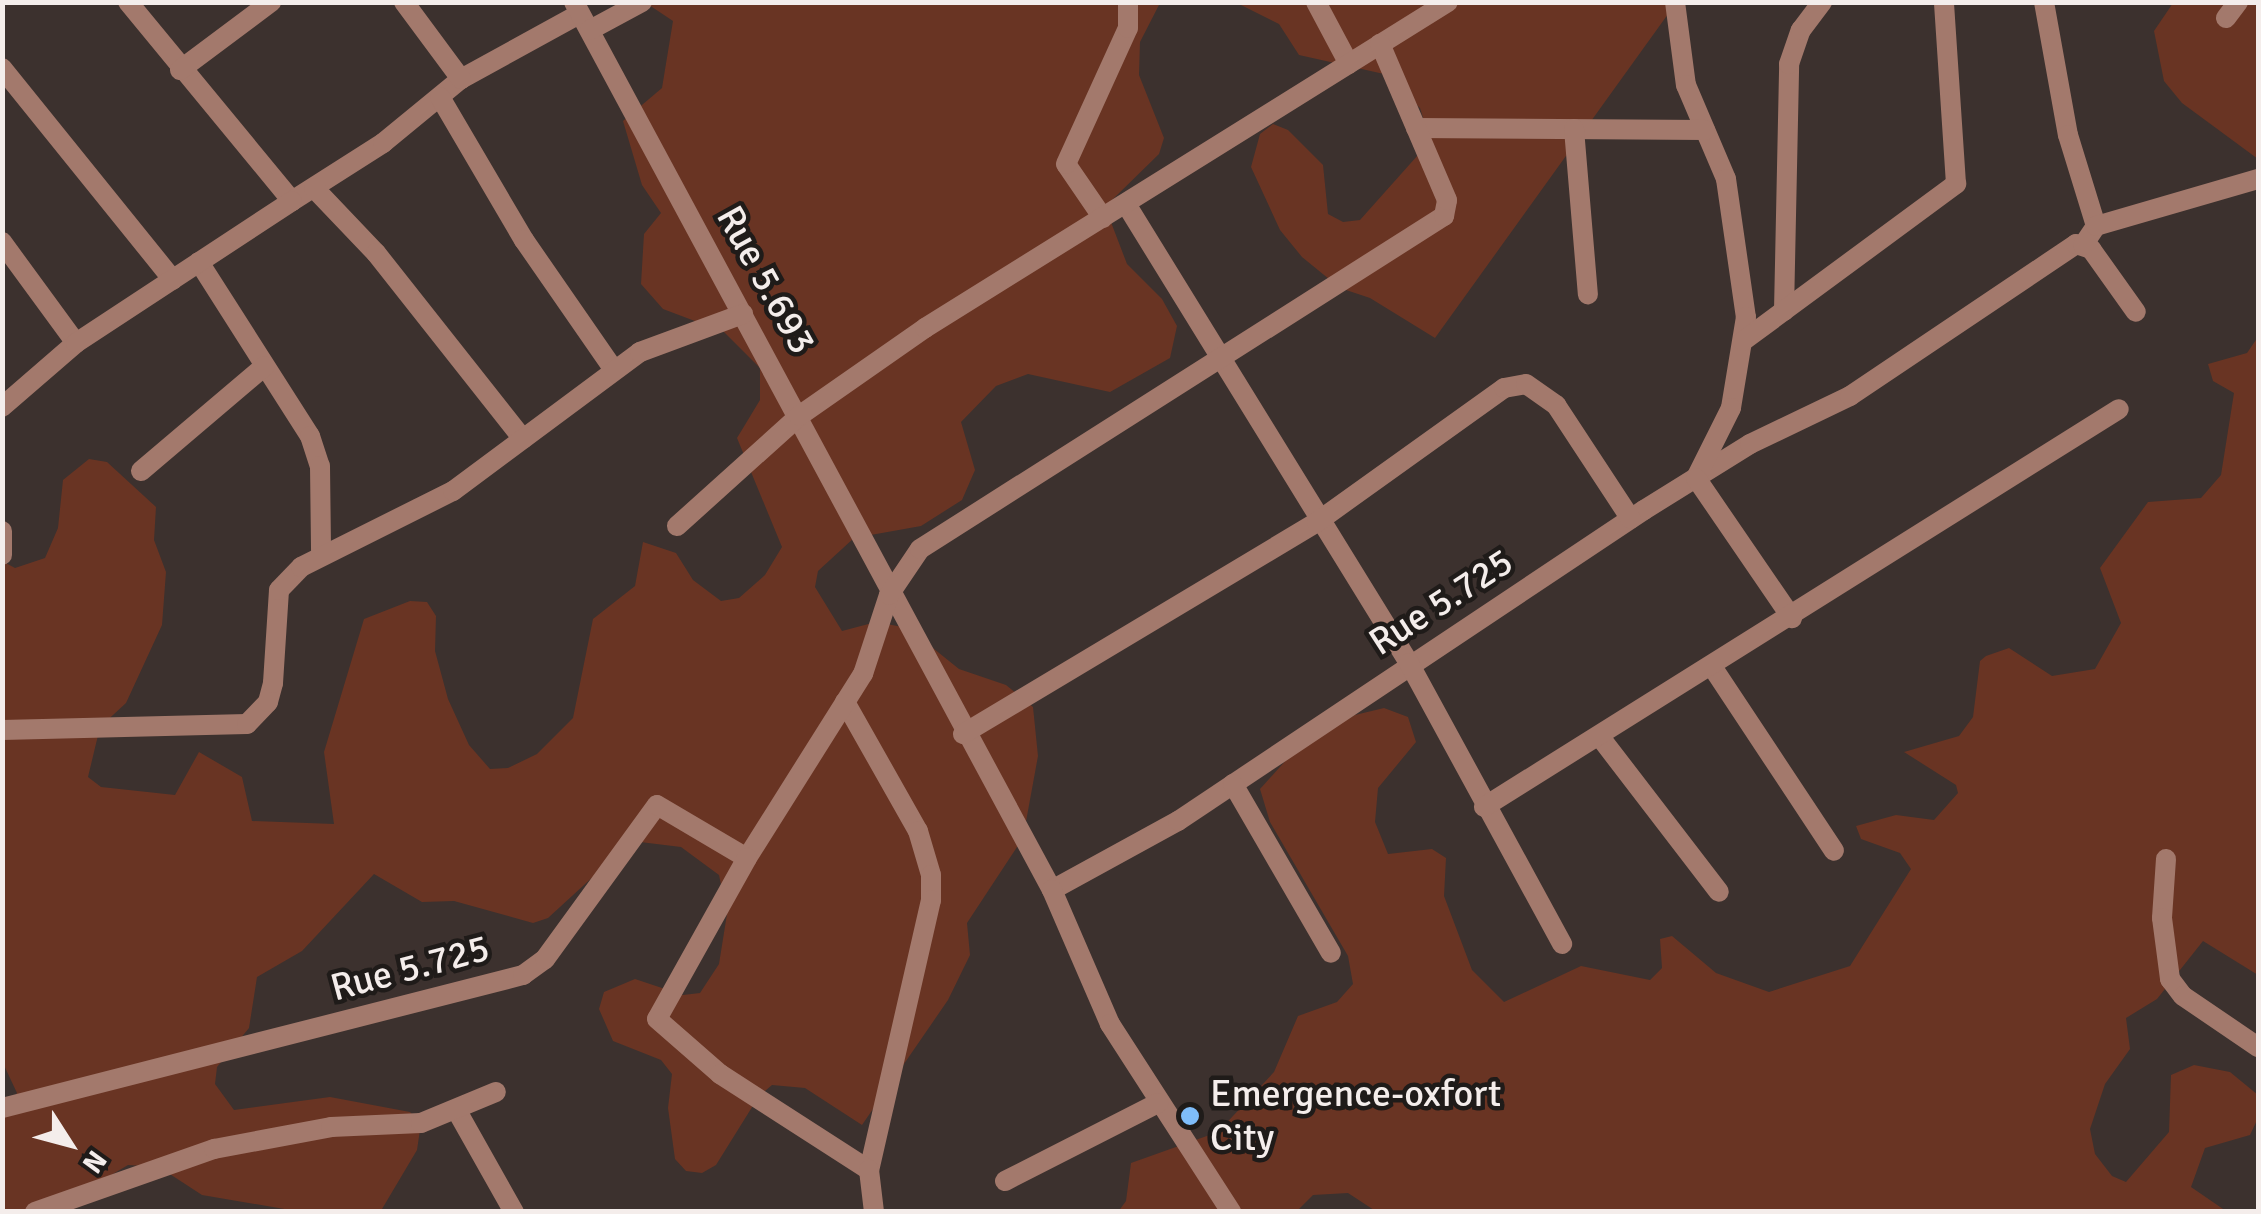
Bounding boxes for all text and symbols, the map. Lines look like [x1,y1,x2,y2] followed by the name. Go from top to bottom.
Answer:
[707,198,825,362] street label: Rue 5.693
[1361,539,1521,665] street label: Rue 5.725
[326,925,494,1011] street label: Rue 5.725
[1210,1071,1501,1160] place label: Emergence-oxfort City
[20,1094,120,1194] north arrow
[1179,1105,1201,1127] marker: Emergence-oxfort City
[75,1144,114,1180] text: N

